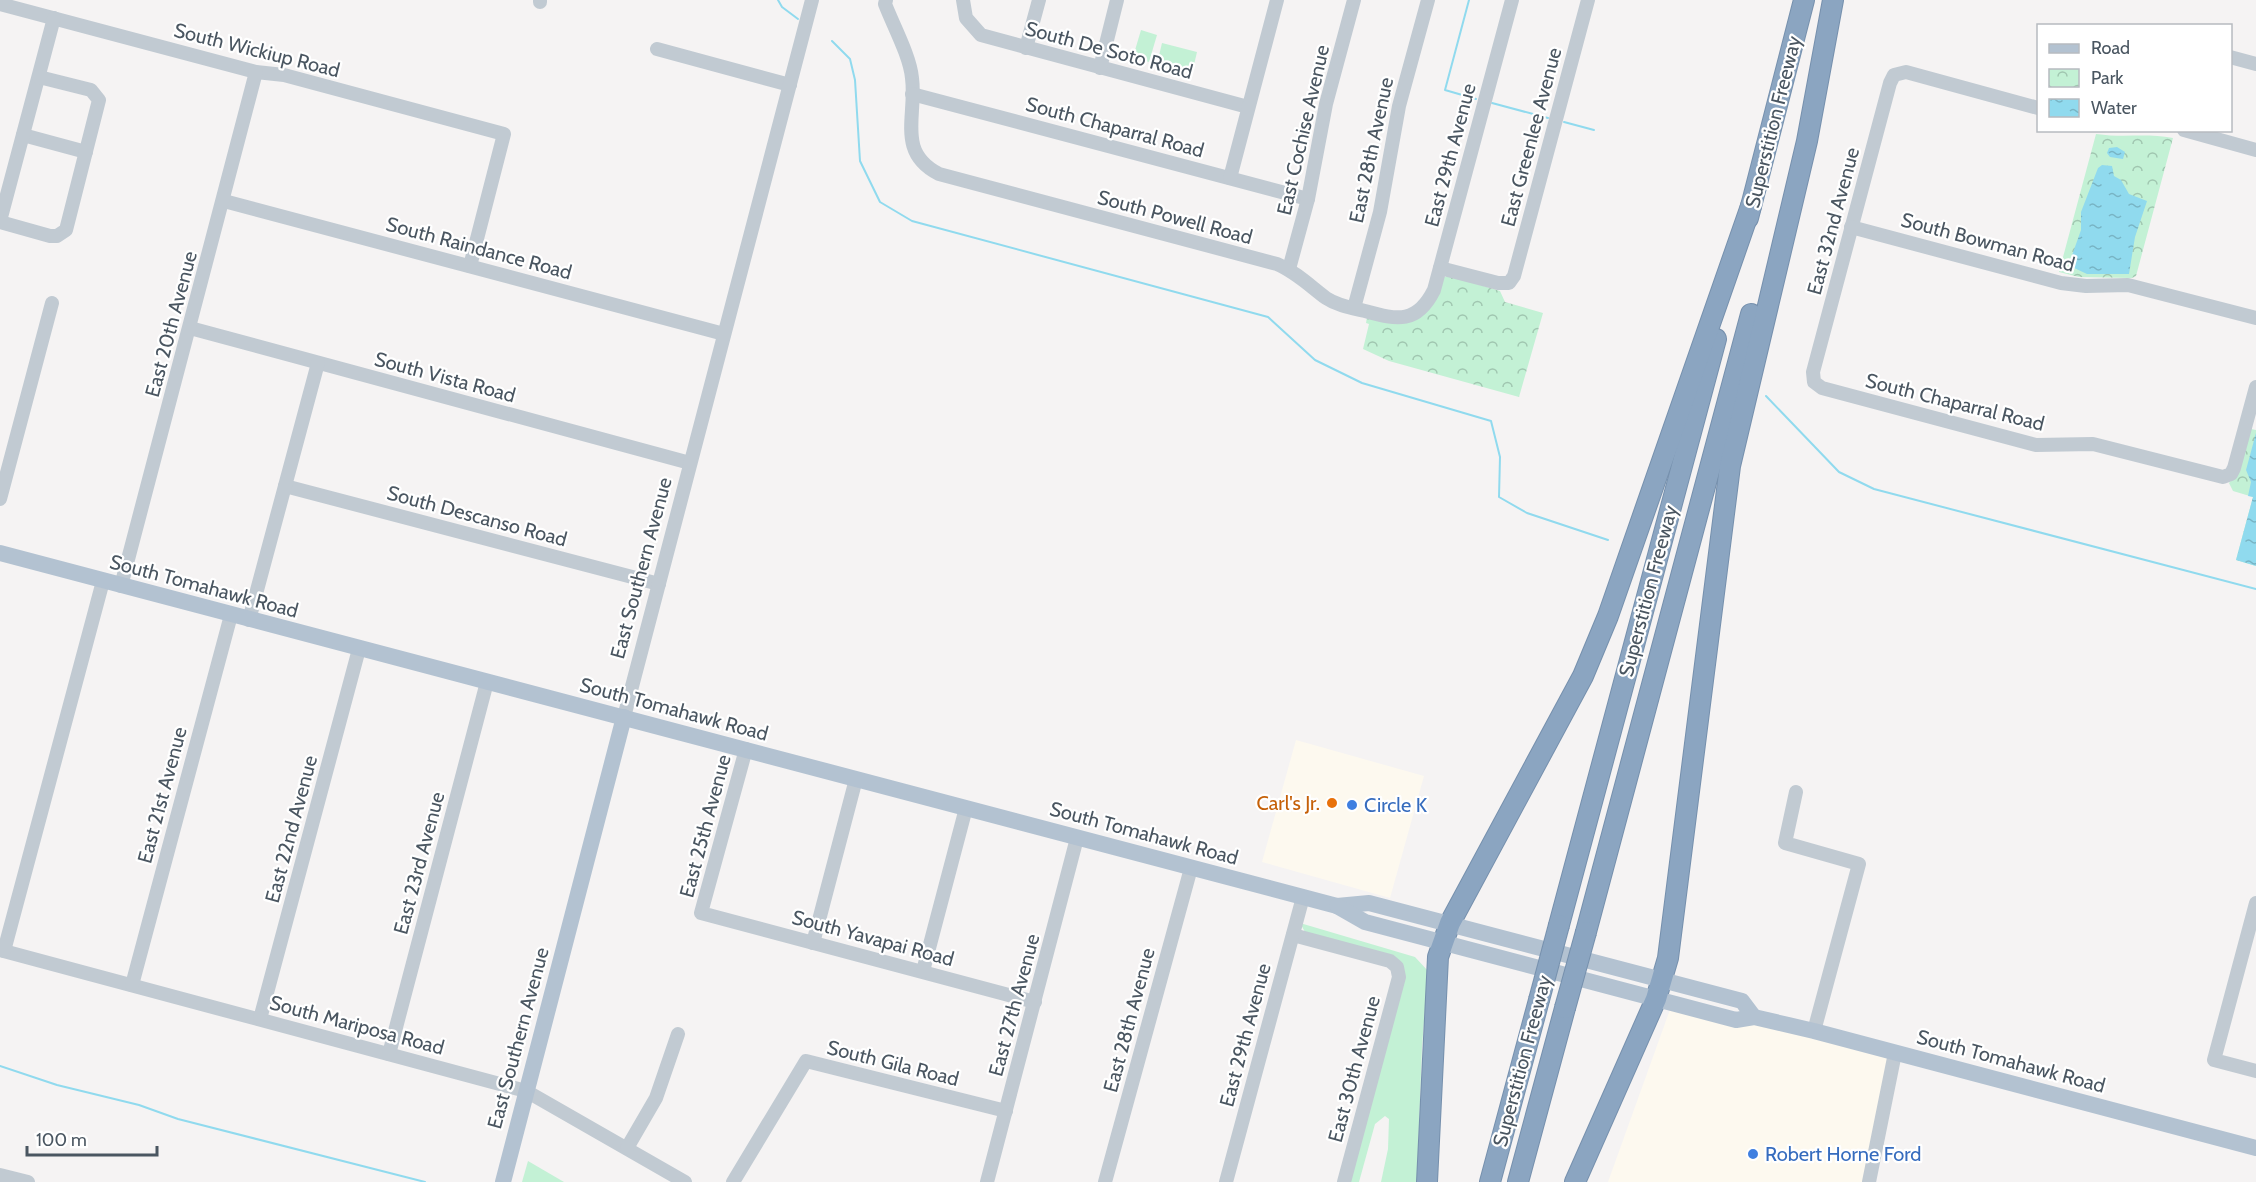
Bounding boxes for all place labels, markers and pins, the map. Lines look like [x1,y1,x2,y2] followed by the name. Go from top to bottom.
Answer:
[1256,791,1320,815] place label: Carl's Jr.
[1364,793,1428,817] place label: Circle K
[1325,796,1339,810] marker: Carl's Jr.
[1345,798,1359,812] marker: Circle K
[1765,1142,1921,1166] place label: Robert Horne Ford
[1746,1147,1760,1161] marker: Robert Horne Ford

